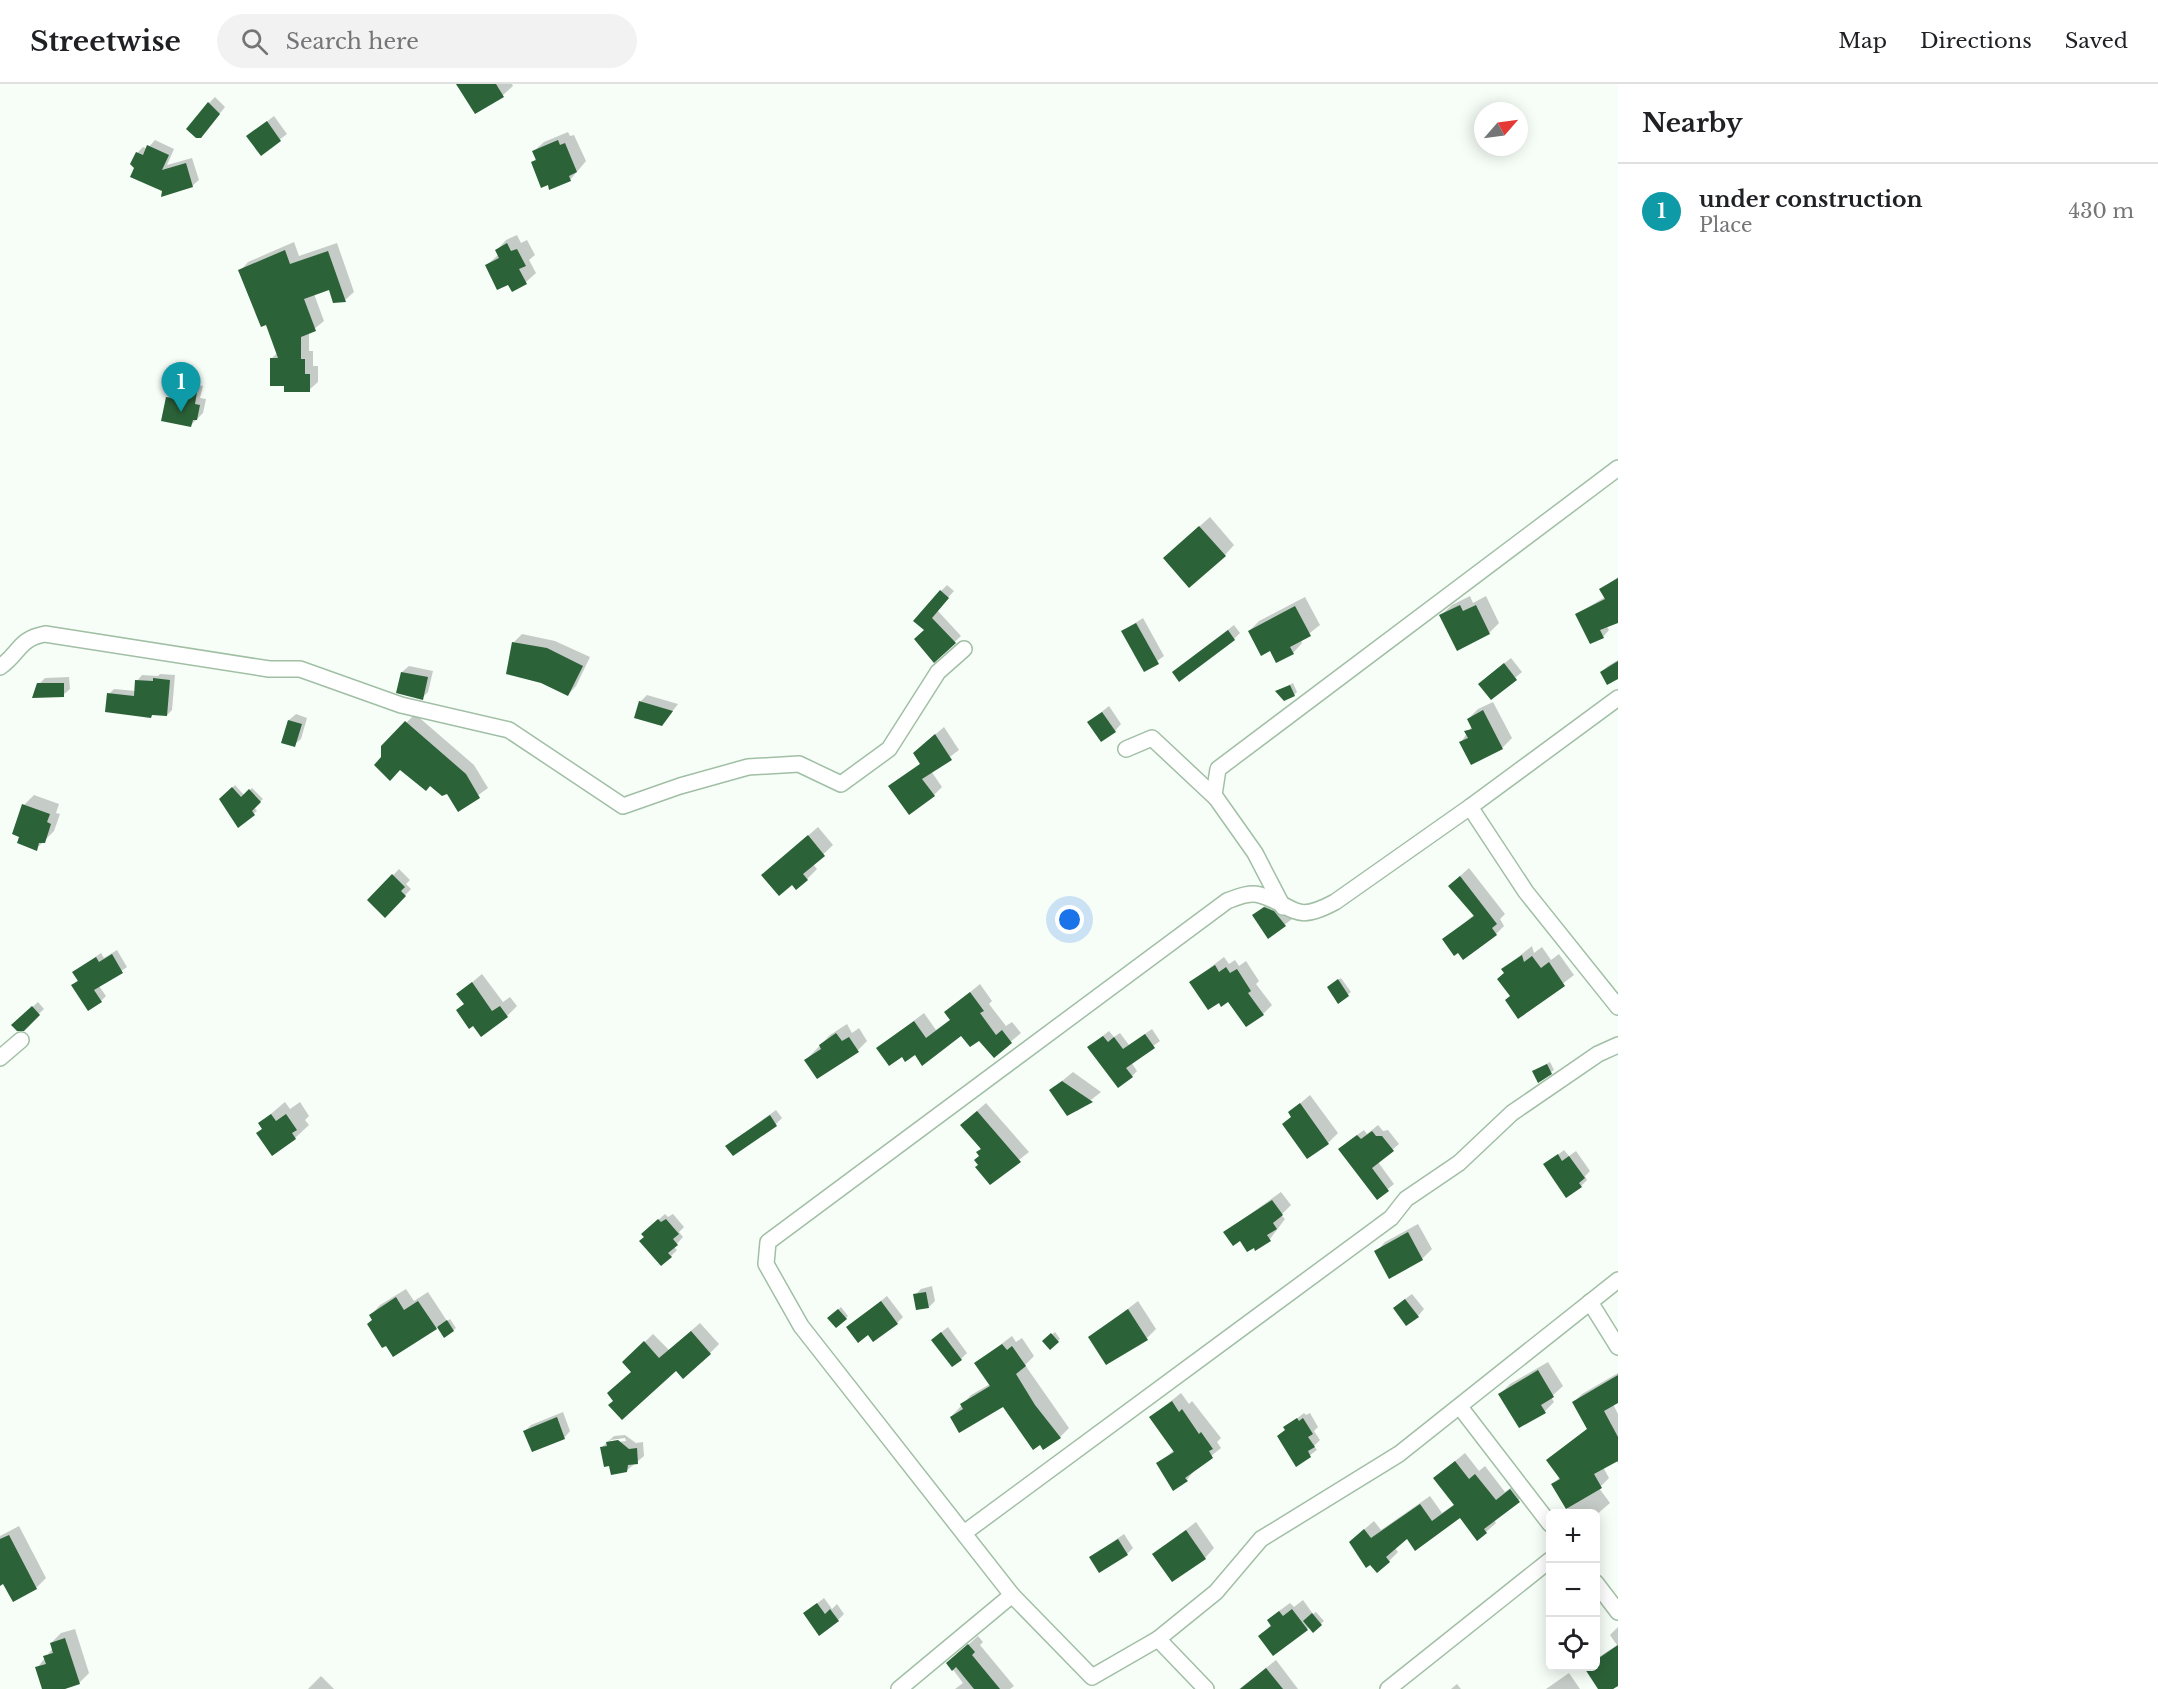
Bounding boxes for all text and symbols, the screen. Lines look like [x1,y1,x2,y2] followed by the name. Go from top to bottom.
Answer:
[217,14,637,68] search box
[30,24,181,59] text: Streetwise
[238,25,271,58] icon: search
[286,28,419,55] text: Search here
[1838,28,1887,54] text: Map
[1920,28,2032,54] text: Directions
[2065,28,2128,54] text: Saved
[1474,102,1528,156] north arrow
[1642,107,1743,139] text: Nearby
[1699,186,1923,213] text: under construction
[1657,199,1666,223] text: 1
[2069,199,2134,223] text: 430 m
[1699,213,1753,237] text: Place
[162,362,201,412] pin: 1
[1055,905,1084,934] your location
[1546,1509,1600,1671] map controls
[1546,1509,1600,1563] button: +
[1546,1563,1600,1617] button: −
[1546,1617,1600,1671] button: locate

